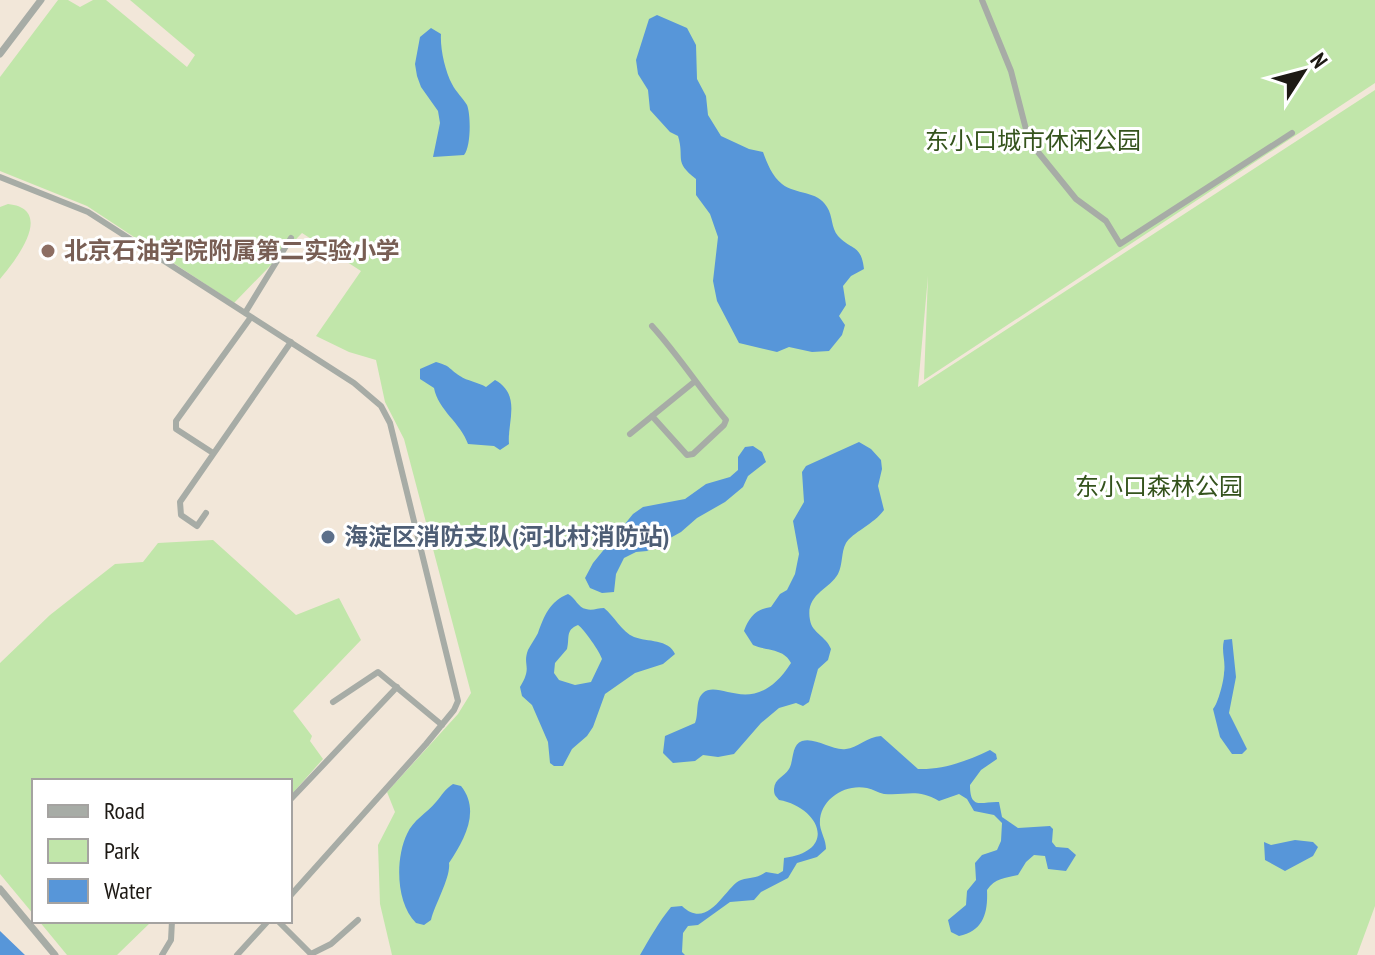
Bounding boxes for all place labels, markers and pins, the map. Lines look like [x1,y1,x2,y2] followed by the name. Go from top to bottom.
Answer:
[64,235,400,266] place label: 北京石油学院附属第二实验小学
[39,242,57,260] marker: 北京石油学院附属第二实验小学
[344,521,669,552] place label: 海淀区消防支队(河北村消防站)
[319,528,337,546] marker: 海淀区消防支队(河北村消防站)

